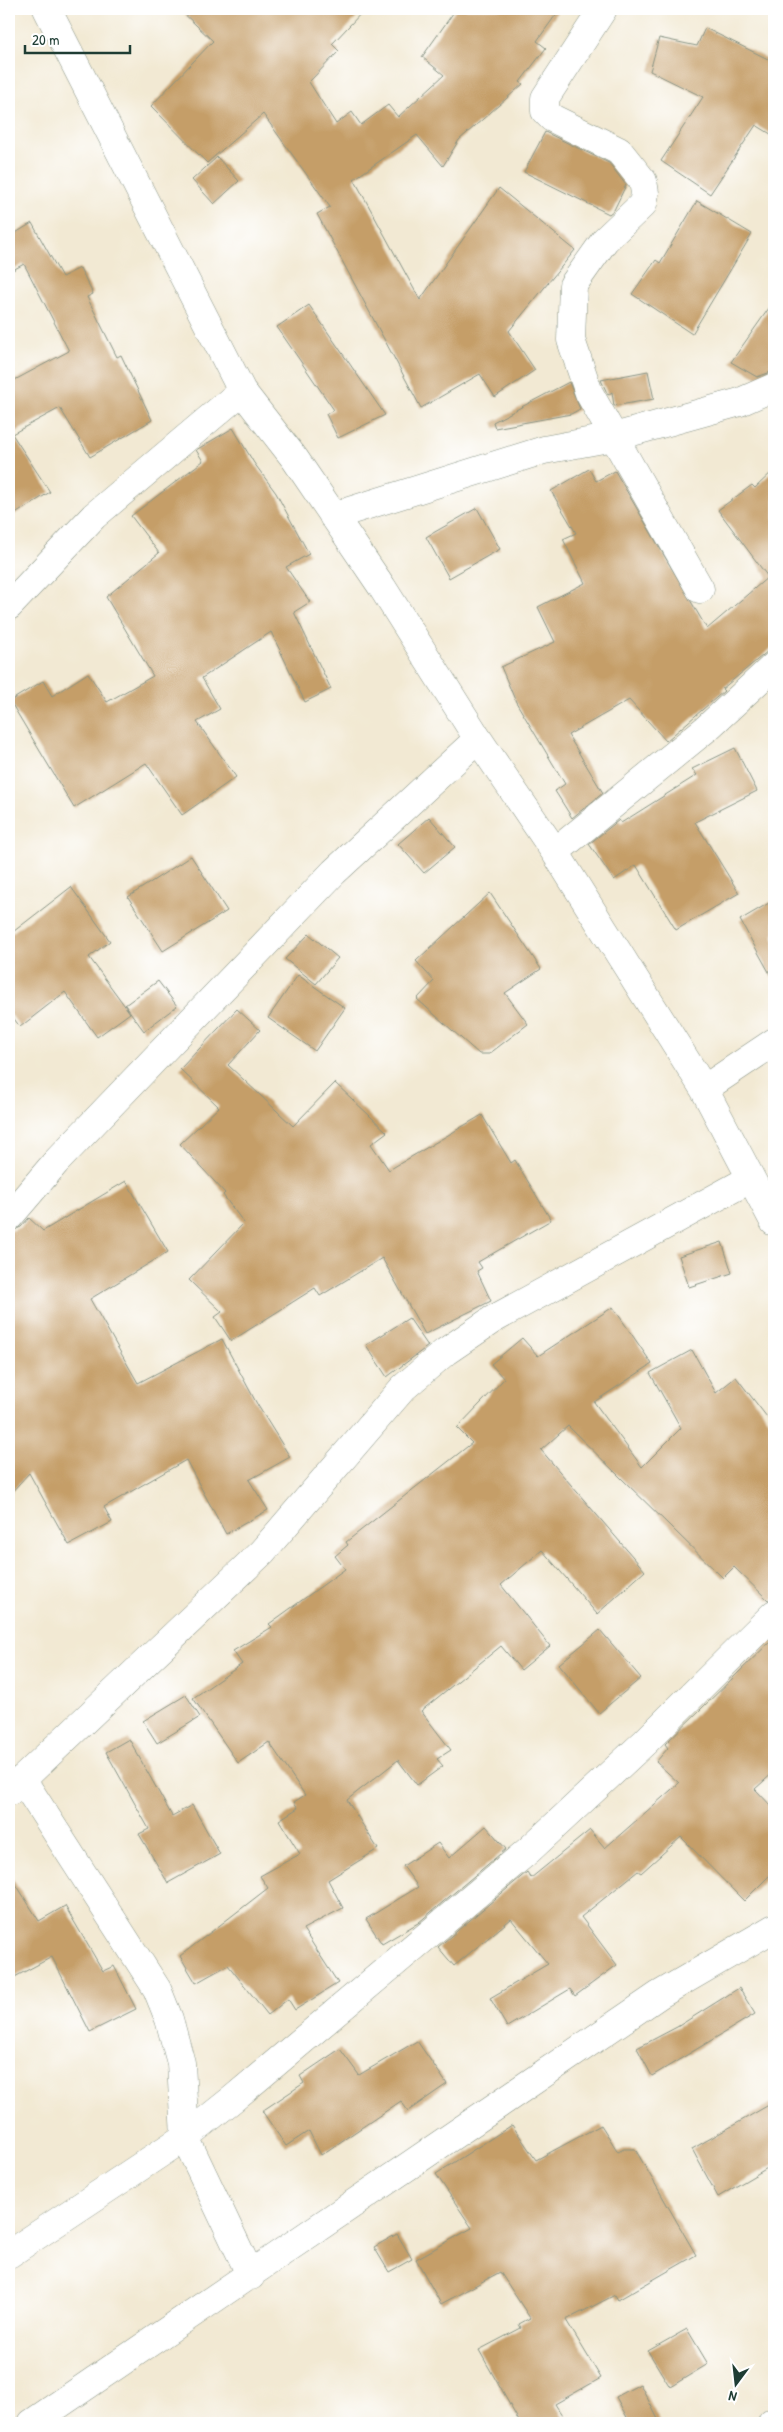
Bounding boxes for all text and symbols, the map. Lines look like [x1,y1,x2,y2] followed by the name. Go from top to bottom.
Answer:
[25,22,130,54] scale bar
[32,29,59,50] text: 20 m
[710,2360,760,2410] north arrow
[726,2387,739,2407] text: N

